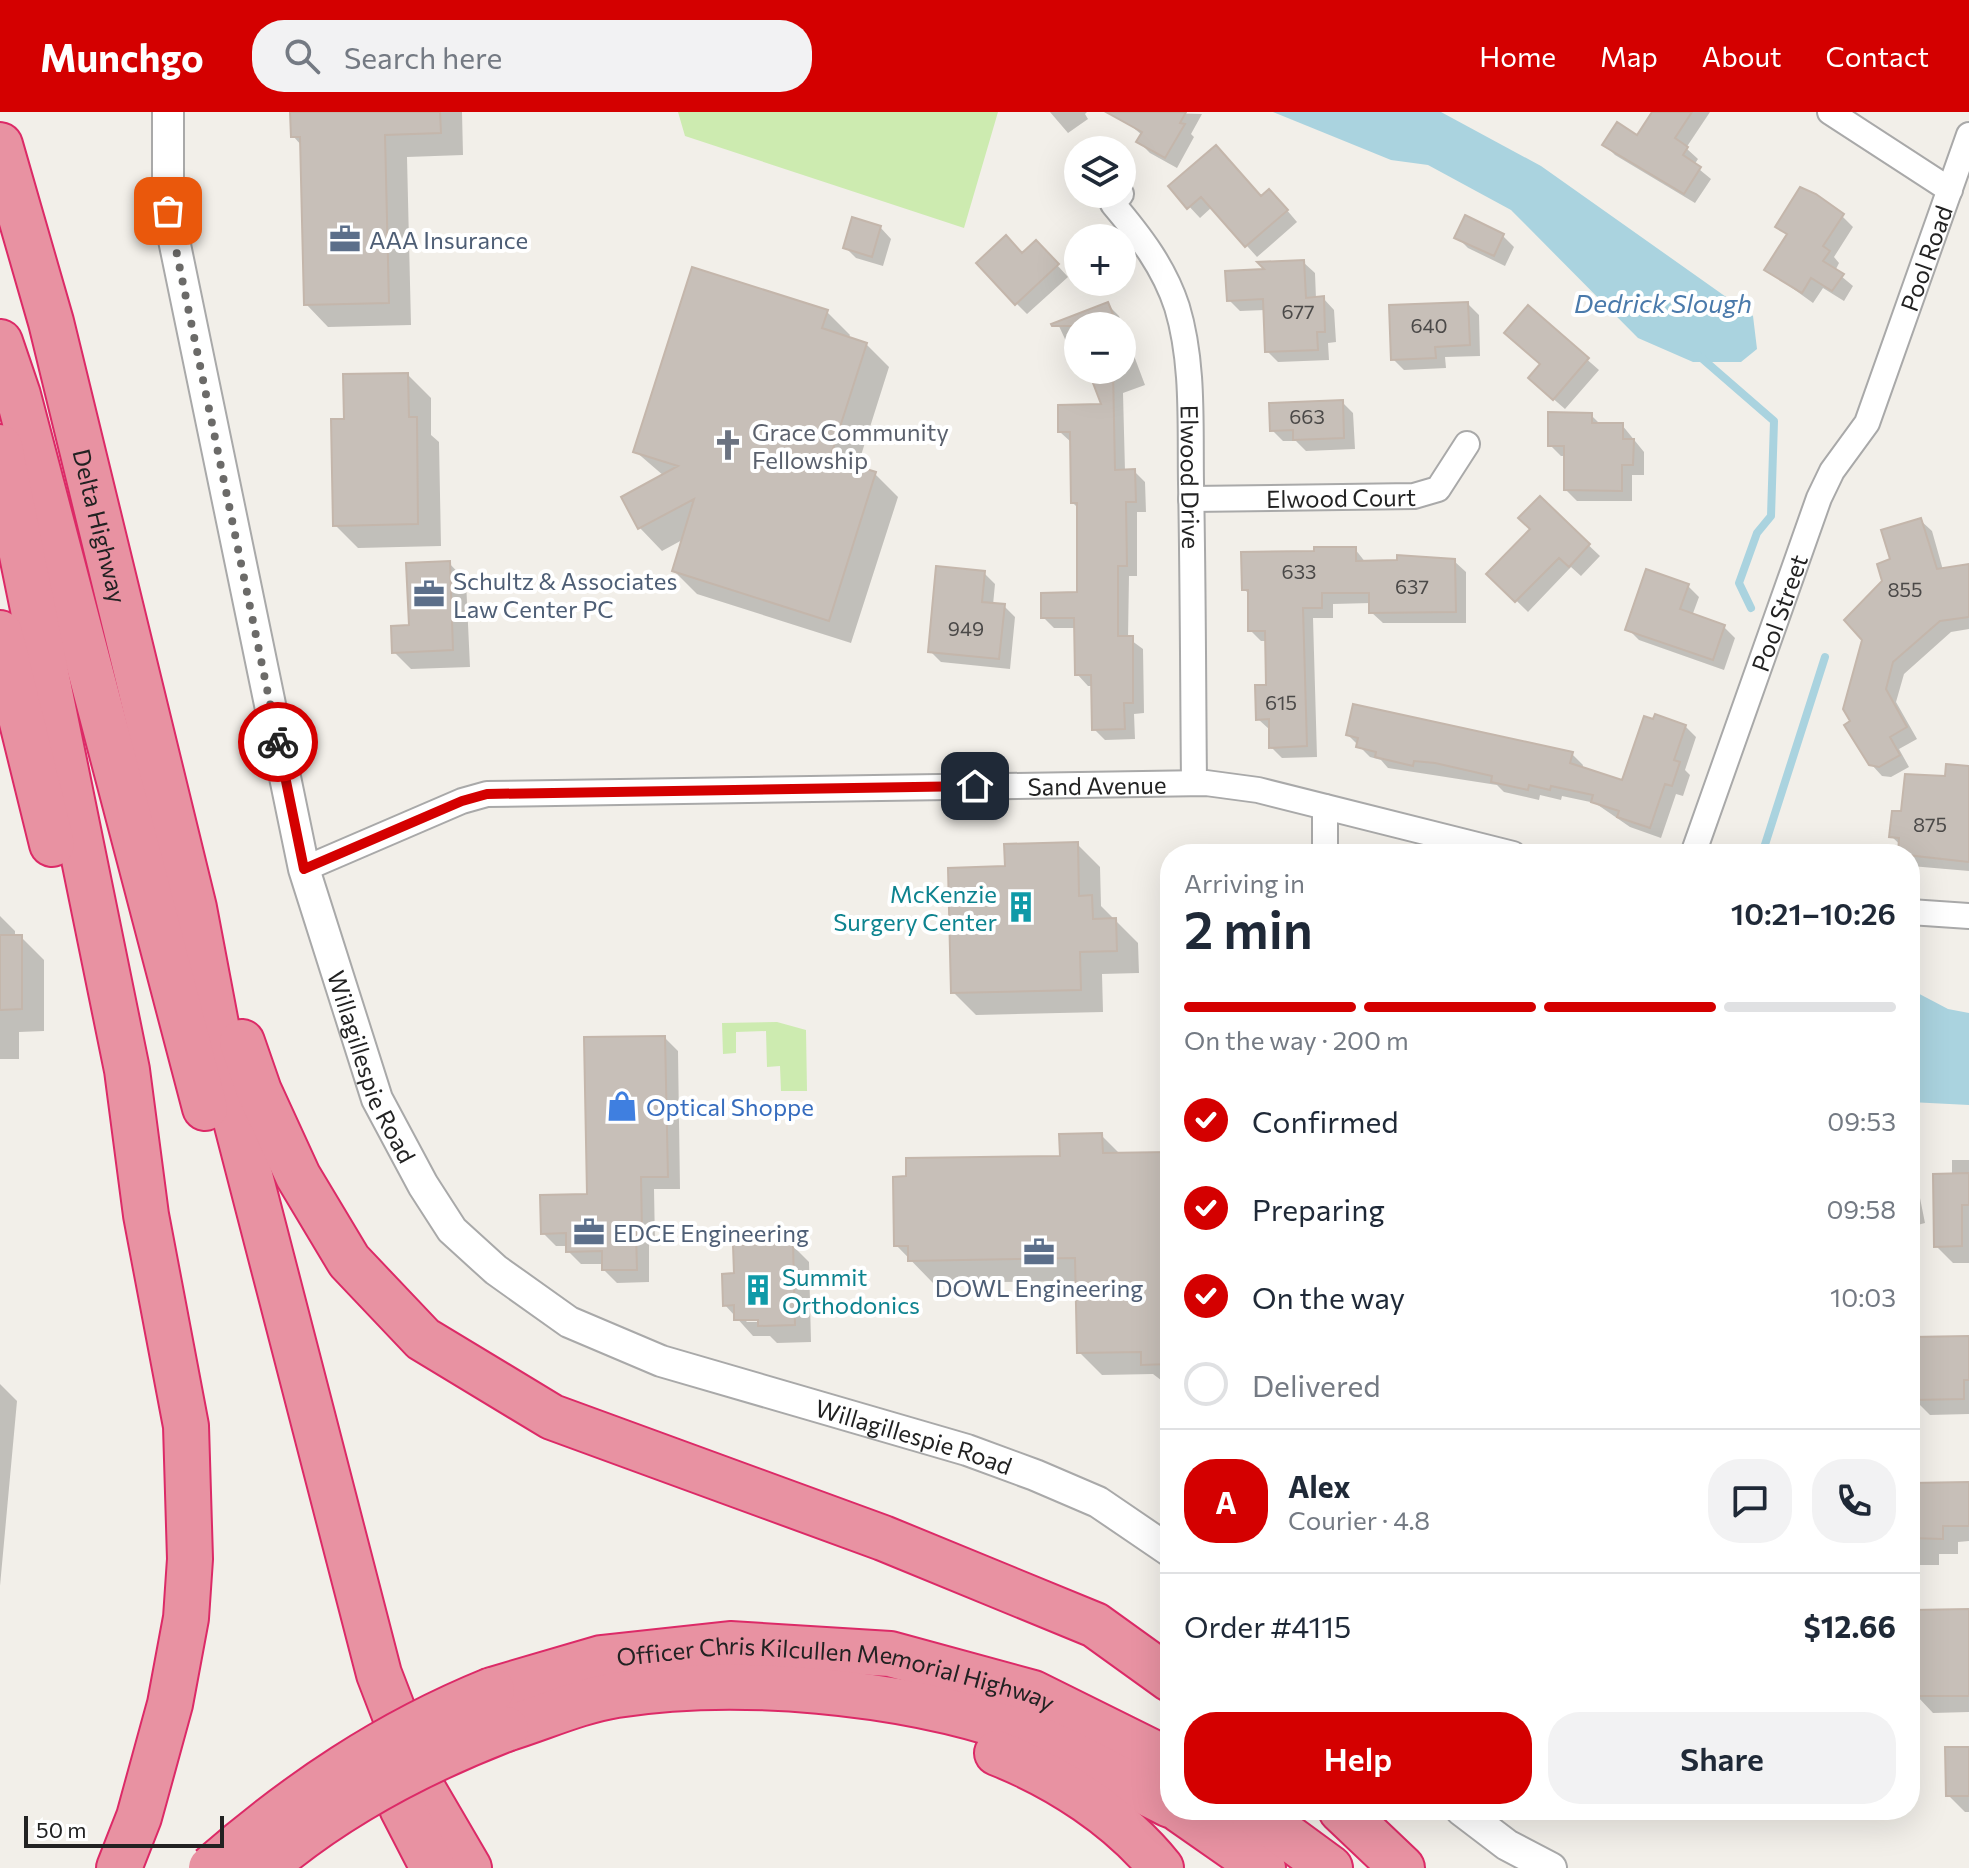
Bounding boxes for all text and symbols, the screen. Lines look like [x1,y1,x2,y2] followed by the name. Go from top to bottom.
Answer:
[252,20,812,92] search box
[40,33,204,80] text: Munchgo
[280,34,324,78] icon: search
[344,38,502,75] text: Search here
[1479,39,1556,73] text: Home
[1600,39,1658,73] text: Map
[1702,39,1782,73] text: About
[1826,39,1929,73] text: Contact
[1064,136,1136,384] map controls
[1064,136,1136,208] button: layers
[134,177,202,245] pin
[146,189,190,233] icon: bag
[1893,201,1957,315] street label: Pool Road
[328,222,362,256] office icon: AAA Insurance
[1064,224,1136,296] button: +
[369,225,528,254] place label: AAA Insurance
[1574,287,1752,318] water label: Dedrick Slough
[1281,299,1315,323] house number: 677
[1064,312,1136,384] button: −
[1410,313,1448,337] house number: 640
[1289,404,1325,428] house number: 663
[1176,405,1207,549] street label: Elwood Drive
[752,417,949,474] place label: Grace Community Fellowship
[711,428,745,462] church icon: Grace Community Fellowship
[68,446,134,606] street label: Delta Highway
[1266,481,1416,512] street label: Elwood Court
[1744,550,1812,675] street label: Pool Street
[1282,559,1316,583] house number: 633
[453,566,677,623] place label: Schultz & Associates Law Center PC
[1395,574,1429,598] house number: 637
[412,577,446,611] office icon: Schultz & Associates Law Center PC
[1887,577,1923,601] house number: 855
[948,616,984,640] house number: 949
[1265,690,1297,714] house number: 615
[238,702,318,782] courier
[256,720,300,764] icon: bike
[941,752,1009,820] pin
[953,764,997,808] icon: home
[1027,769,1167,800] street label: Sand Avenue
[1913,812,1947,836] house number: 875
[1184,867,1305,898] text: Arriving in
[833,879,997,936] place label: McKenzie Surgery Center
[1004,890,1038,924] building icon: McKenzie Surgery Center
[1731,894,1896,931] text: 10:21–10:26
[1184,896,1313,960] text: 2 min
[323,967,423,1167] street label: Willagillespie Road
[1184,1024,1409,1055] text: On the way · 200 m
[605,1089,639,1123] shop icon: Optical Shoppe
[646,1092,814,1121] place label: Optical Shoppe
[1184,1098,1228,1142] icon: check
[1252,1102,1399,1139] text: Confirmed
[1827,1105,1896,1136] text: 09:53
[1184,1186,1228,1230] icon: check
[1252,1190,1385,1227] text: Preparing
[1826,1193,1896,1224] text: 09:58
[572,1215,606,1249] office icon: EDCE Engineering
[613,1218,809,1247] place label: EDCE Engineering
[1022,1235,1056,1269] office icon: DOWL Engineering
[782,1262,920,1319] place label: Summit Orthodonics
[741,1273,775,1307] building icon: Summit Orthodonics
[935,1273,1143,1302] place label: DOWL Engineering
[1184,1274,1228,1318] icon: check
[1252,1278,1405,1315] text: On the way
[1830,1281,1896,1312] text: 10:03
[1252,1366,1381,1403] text: Delivered
[812,1392,1016,1480] street label: Willagillespie Road
[1708,1459,1792,1543] button: chat
[1812,1459,1896,1543] button: phone
[1288,1467,1351,1504] text: Alex
[1215,1483,1237,1520] text: A
[1288,1504,1430,1535] text: Courier · 4.8
[1184,1607,1351,1644] text: Order #4115
[1804,1607,1896,1644] text: $12.66
[615,1629,1060,1716] street label: Officer Chris Kilcullen Memorial Highway
[1184,1712,1532,1804] button: Help
[1548,1712,1896,1804] button: Share
[24,1812,224,1848] scale bar
[36,1816,86,1843] text: 50 m

